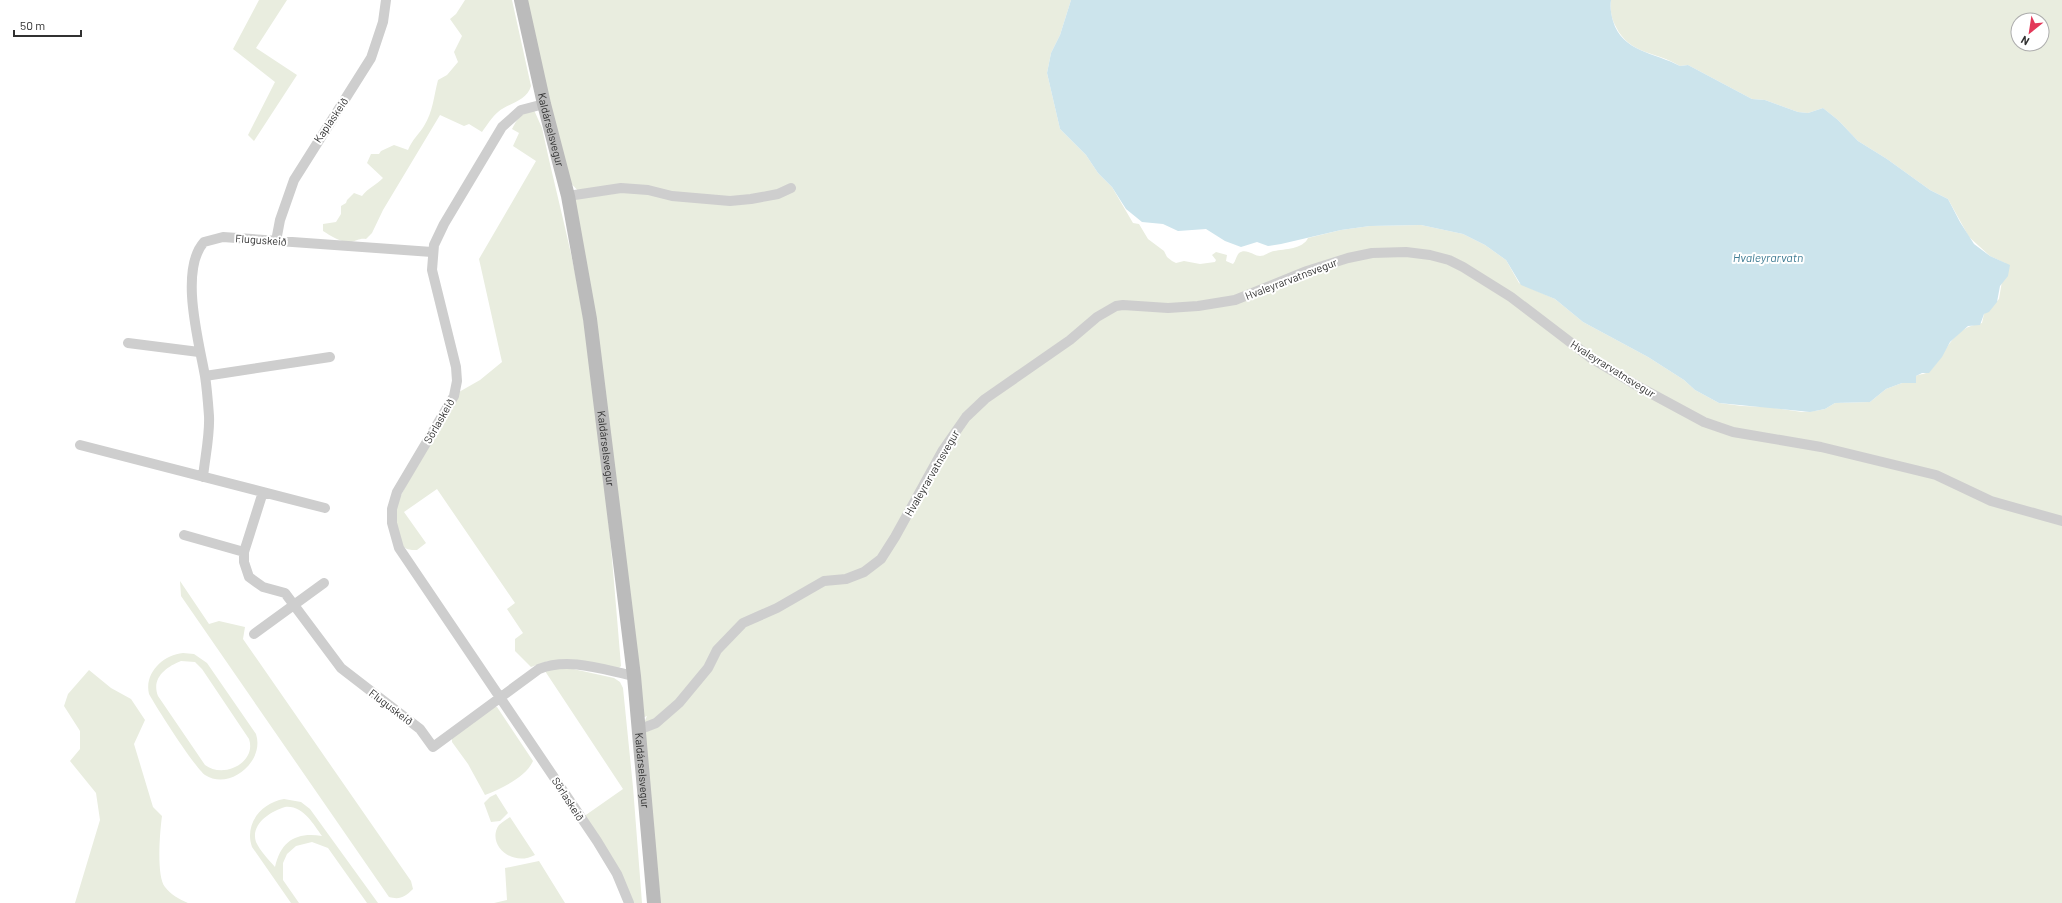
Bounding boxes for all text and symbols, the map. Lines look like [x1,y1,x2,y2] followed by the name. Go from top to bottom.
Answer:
[14,12,81,38] scale bar
[2010,12,2050,52] north arrow
[20,18,45,32] text: 50 m
[2018,34,2031,49] text: N
[536,91,567,168] street label: Kaldárselsvegur
[311,95,351,145] street label: Kaplaskeið
[235,231,287,248] street label: Fluguskeið
[1733,250,1803,264] water label: Hvaleyrarvatn
[1243,255,1339,302] street label: Hvaleyrarvatnsvegur
[1569,337,1658,400] street label: Hvaleyrarvatnsvegur
[421,396,457,445] street label: Sörlaskeið
[595,410,618,487] street label: Kaldárselsvegur
[902,427,962,518] street label: Hvaleyrarvatnsvegur
[367,686,416,727] street label: Fluguskeið
[633,732,653,809] street label: Kaldárselsvegur
[549,774,587,823] street label: Sörlaskeið

